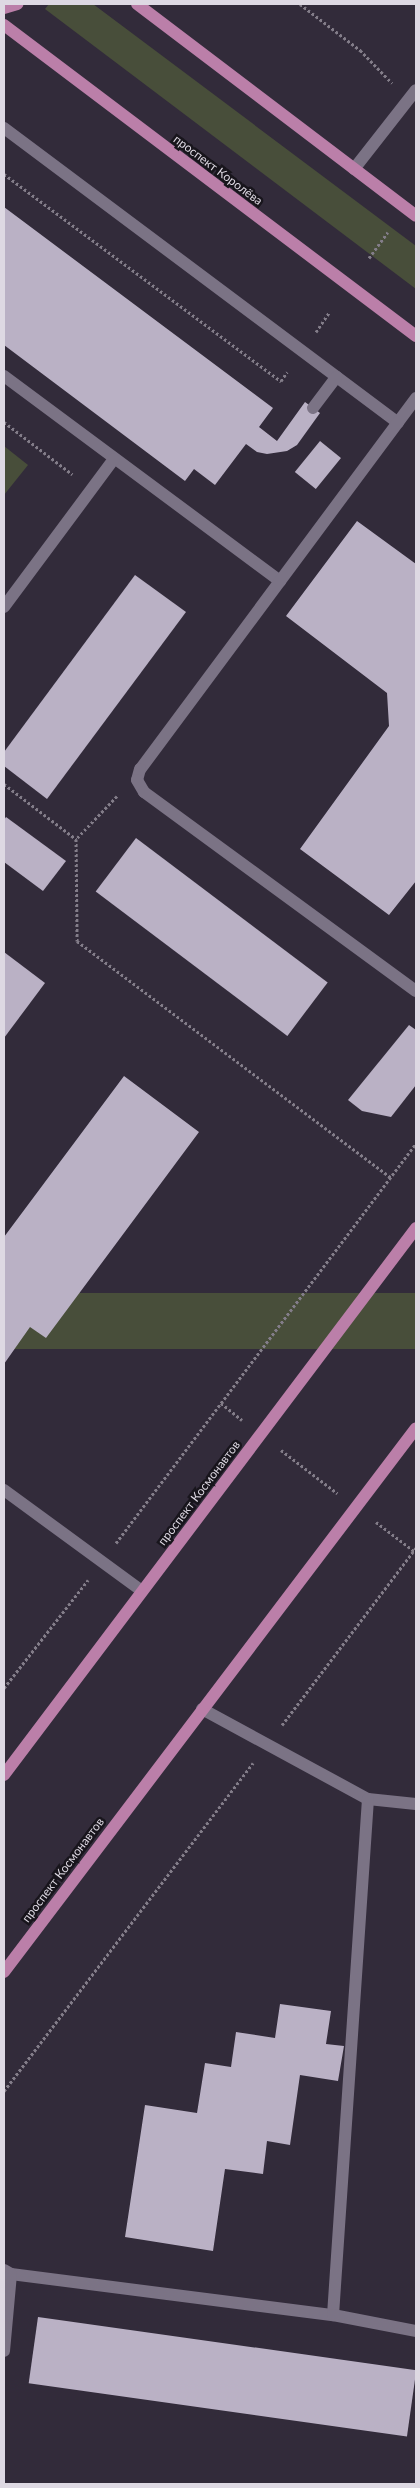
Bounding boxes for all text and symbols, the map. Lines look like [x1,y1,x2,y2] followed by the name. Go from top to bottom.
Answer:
[171,132,265,208] street label: проспект Королёва
[155,1438,243,1548] street label: проспект Космонавтов
[19,1815,107,1925] street label: проспект Космонавтов

